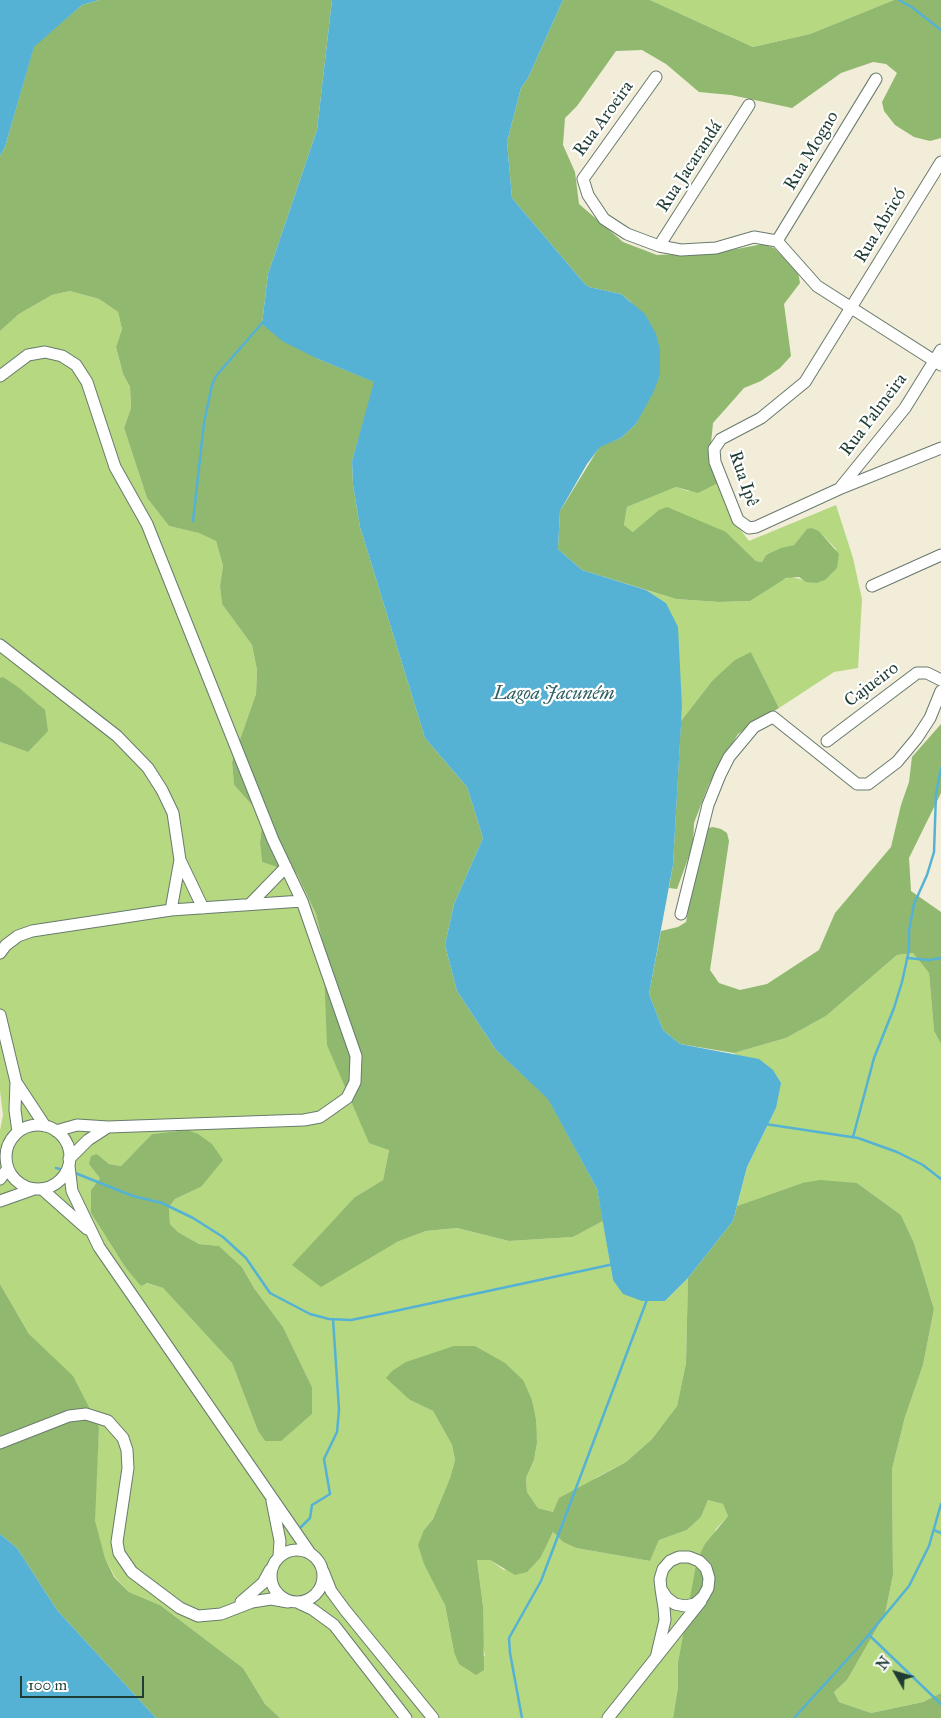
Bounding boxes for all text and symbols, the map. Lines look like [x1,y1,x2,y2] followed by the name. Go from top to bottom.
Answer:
[569,77,639,161] street label: Rua Aroeira
[780,108,844,194] street label: Rua Mogno
[653,118,727,216] street label: Rua Jacarandá
[850,185,912,267] street label: Rua Abricó
[836,369,912,461] street label: Rua Palmeira
[723,448,763,510] street label: Rua Ipê
[841,658,903,712] street label: Cajueiro
[493,683,615,705] water label: Lagoa Jacuném
[871,1648,921,1698] north arrow
[873,1654,894,1673] text: N
[22,1666,146,1698] scale bar
[28,1676,67,1694] text: 100 m

